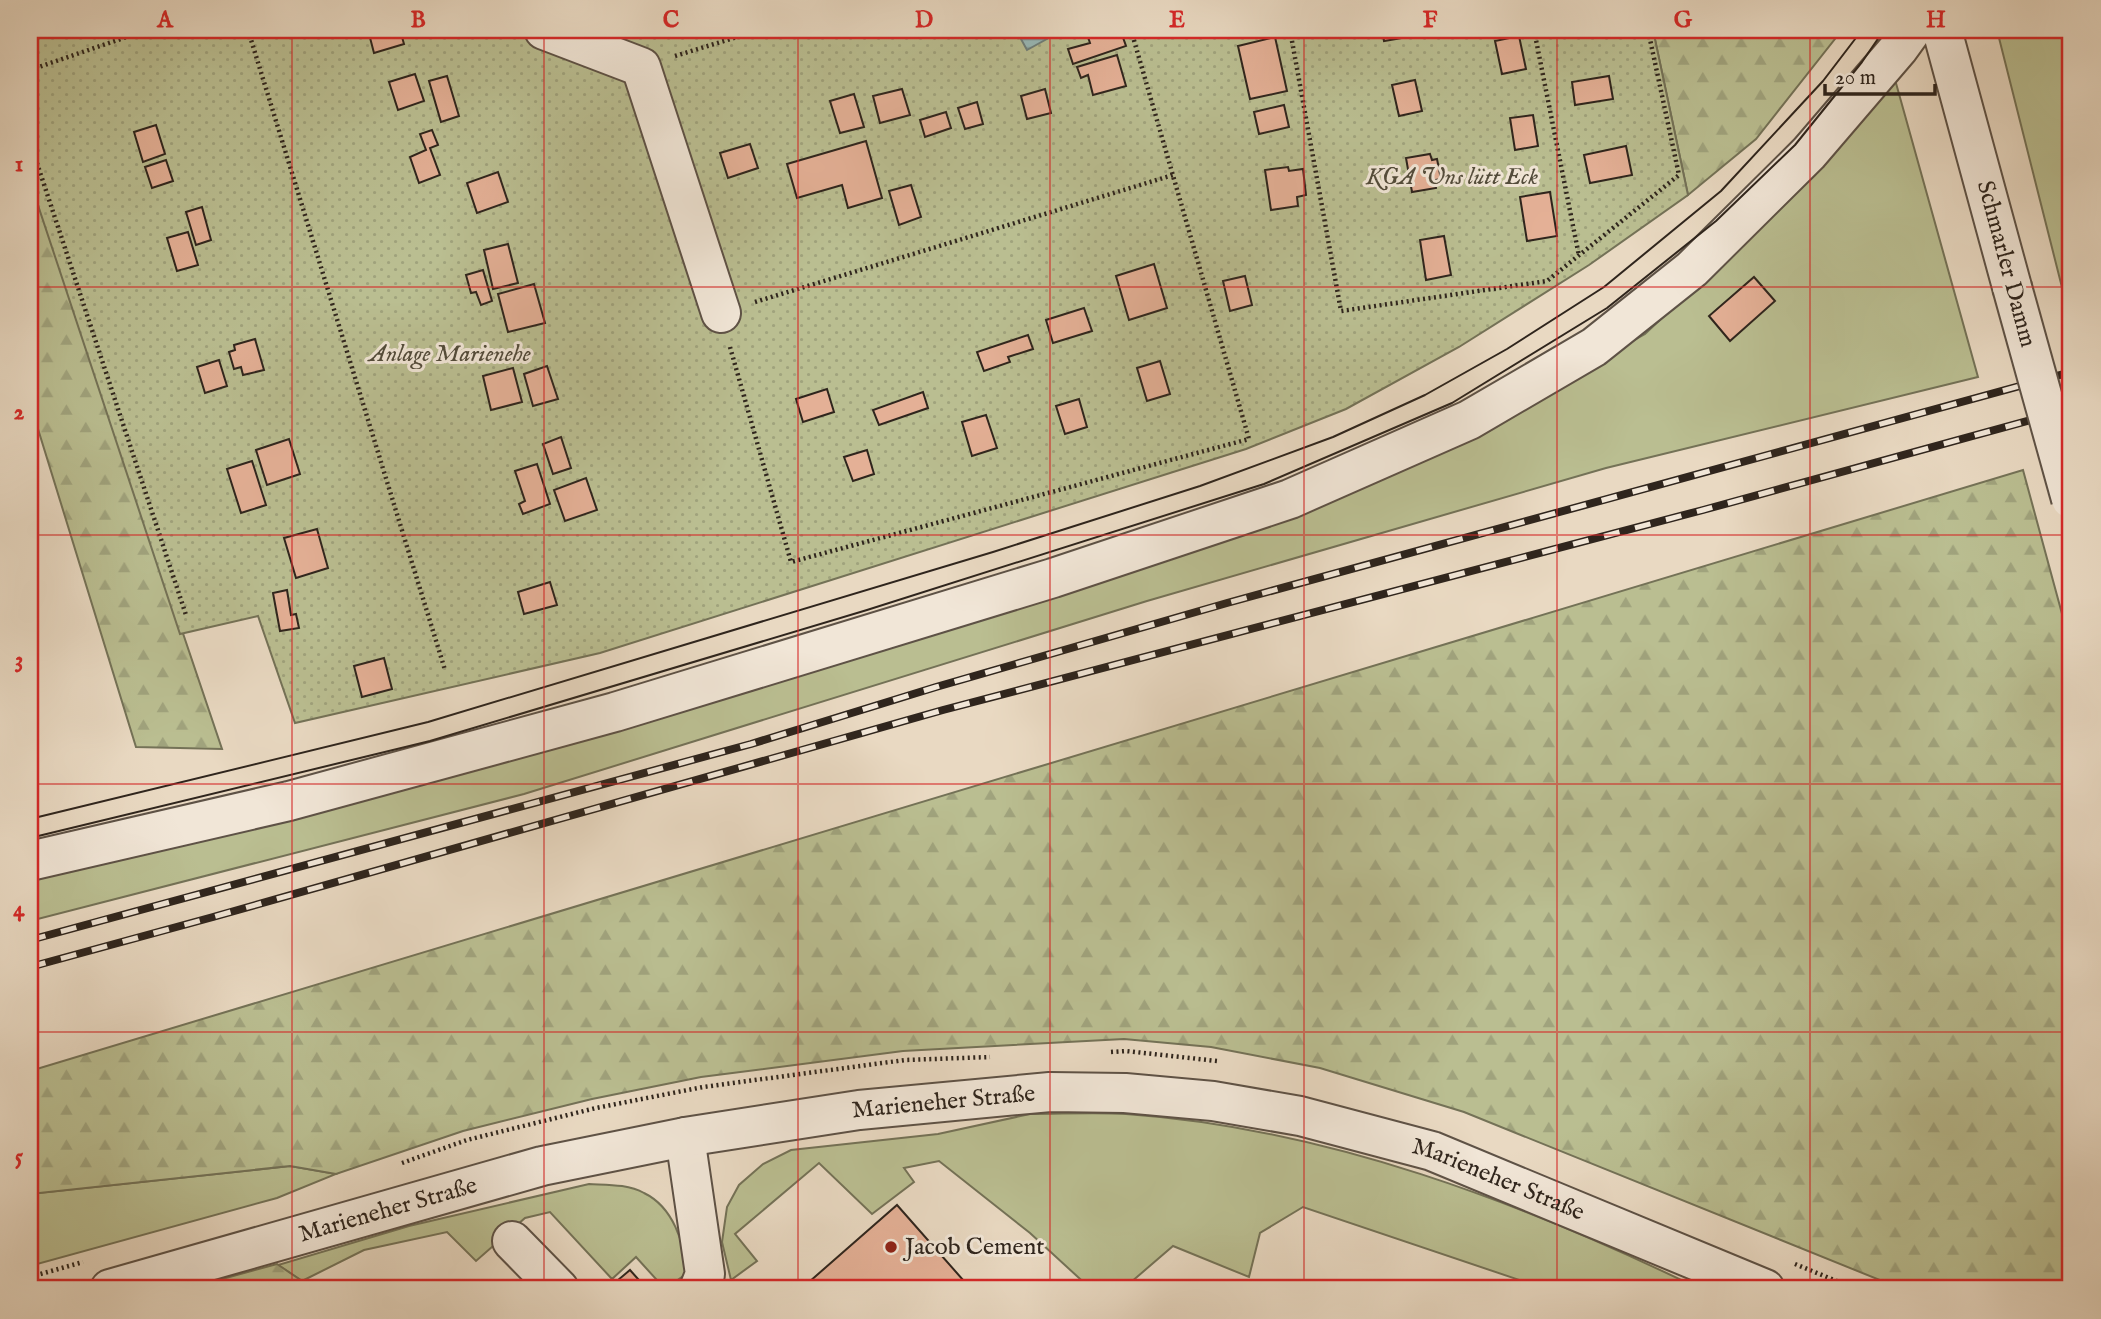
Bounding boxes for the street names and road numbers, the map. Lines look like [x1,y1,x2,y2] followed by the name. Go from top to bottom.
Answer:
[1969,177,2043,351] street label: Schmarler Damm
[850,1078,1036,1126] street label: Marieneher Straße
[1409,1131,1589,1228] street label: Marieneher Straße
[295,1170,481,1250] street label: Marieneher Straße

